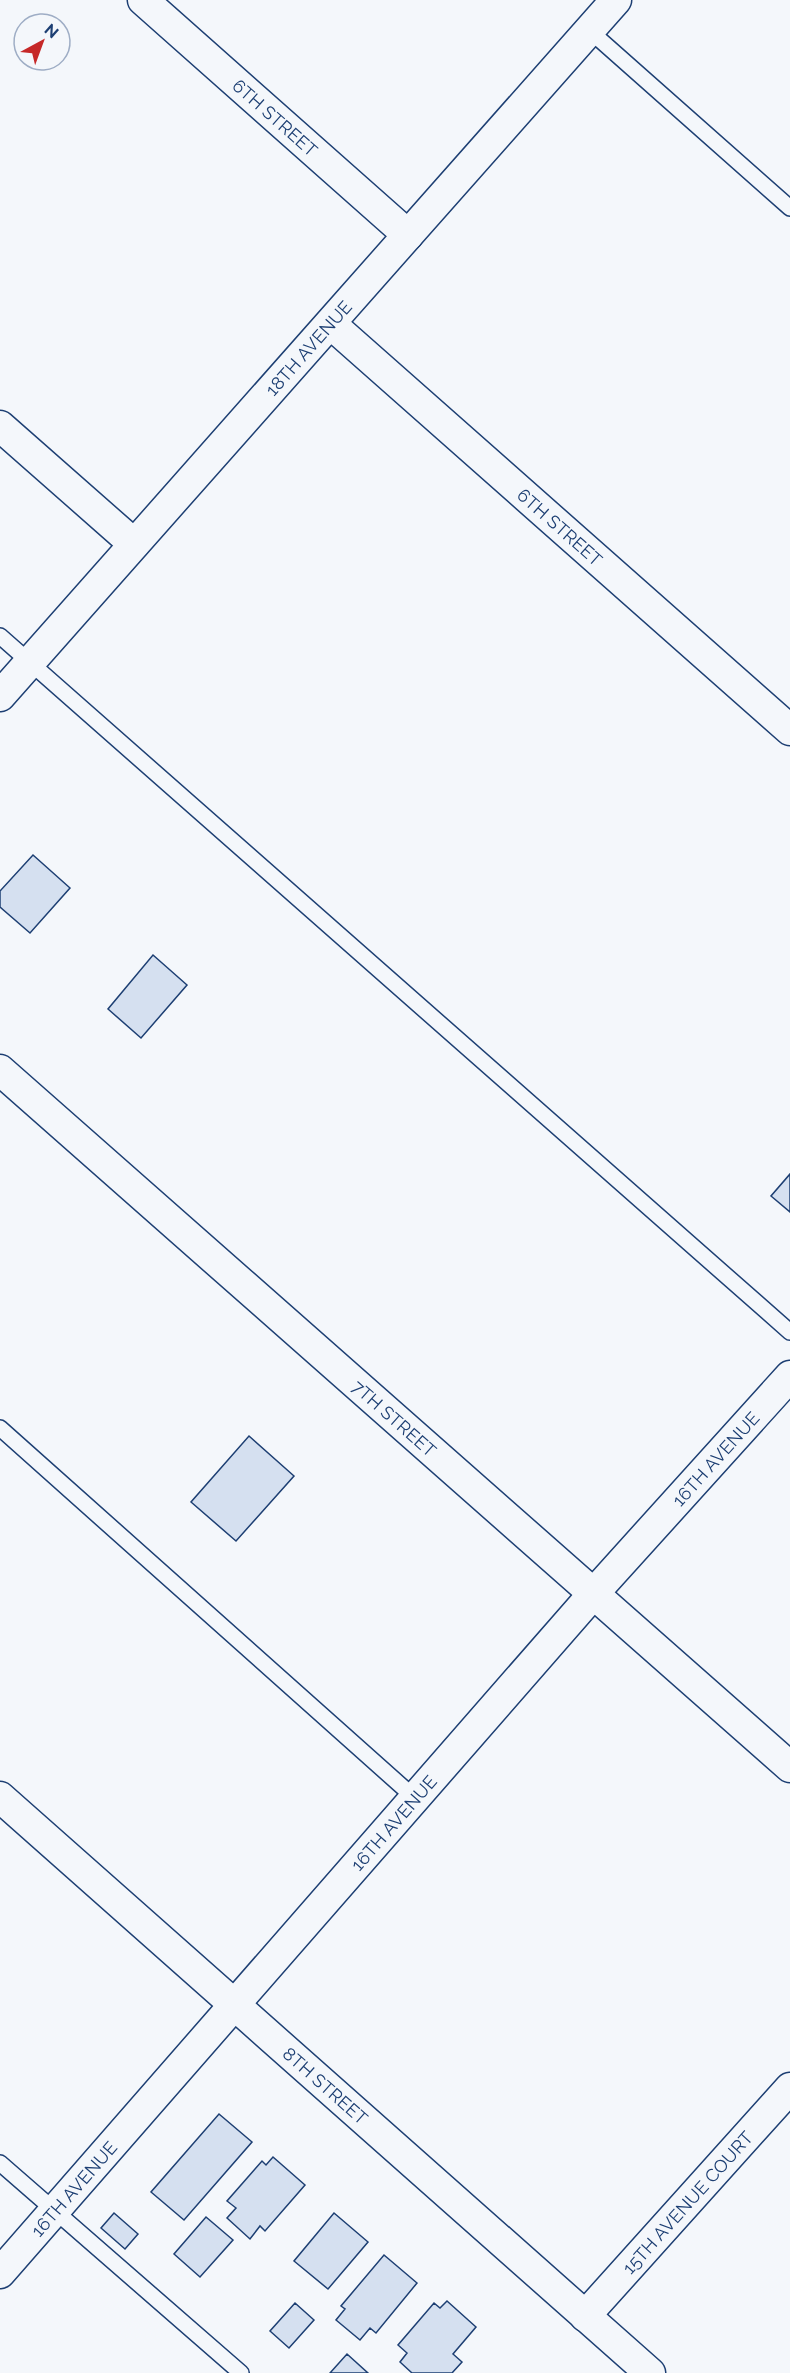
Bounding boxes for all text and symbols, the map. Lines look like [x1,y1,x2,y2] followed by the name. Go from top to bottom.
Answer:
[12,12,72,72] north arrow
[41,20,62,42] text: N
[229,74,322,161] street label: 6TH STREET
[261,296,356,399] street label: 18TH AVENUE
[513,484,607,570] street label: 6TH STREET
[348,1375,441,1461] street label: 7TH STREET
[668,1407,763,1510] street label: 16TH AVENUE
[346,1771,441,1875] street label: 16TH AVENUE
[279,2042,372,2129] street label: 8TH STREET
[618,2127,757,2278] street label: 15TH AVENUE COURT
[26,2137,121,2241] street label: 16TH AVENUE

